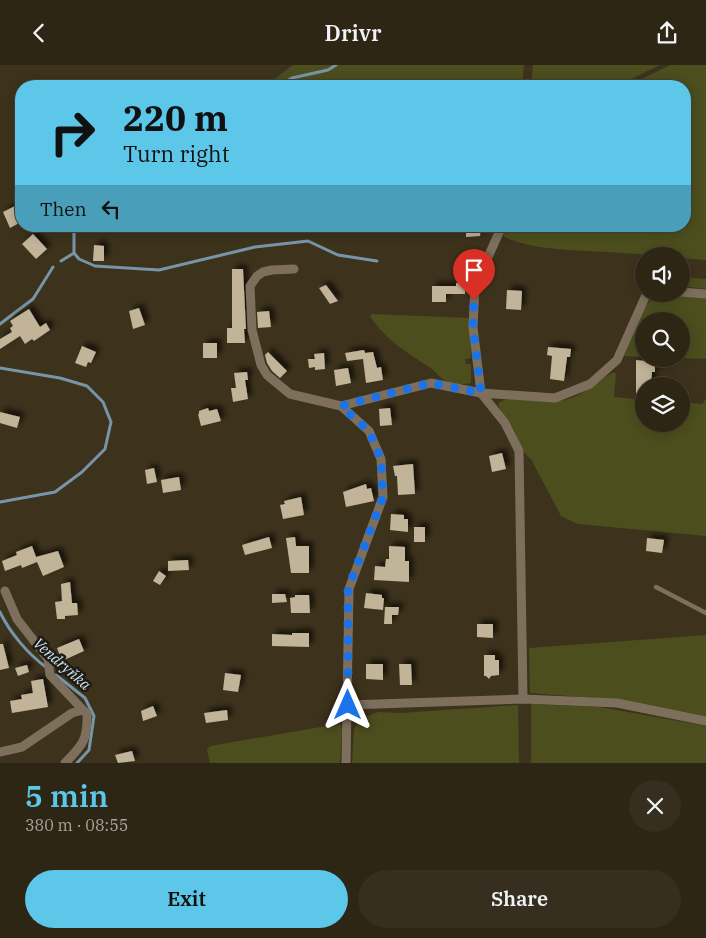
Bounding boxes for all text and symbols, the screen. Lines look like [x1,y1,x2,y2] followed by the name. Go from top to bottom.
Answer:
[325,18,381,47] text: Drivr
[25,19,53,47] icon: back
[653,19,681,47] icon: share
[123,95,228,141] text: 220 m
[40,100,105,165] icon: right
[123,139,230,168] text: Turn right
[97,195,125,223] icon: left
[40,197,87,221] text: Then
[635,247,690,432] map controls
[635,247,690,302] button: sound
[453,249,495,300] pin
[460,256,488,284] icon: arrive
[635,312,690,367] button: search
[635,377,690,432] button: layers
[30,633,96,694] water label: Vendryňka
[321,678,373,730] position arrow
[25,776,108,815] text: 5 min
[629,780,681,832] button: close
[25,815,128,835] text: 380 m · 08:55
[25,870,348,928] button: Exit
[358,870,681,928] button: Share

